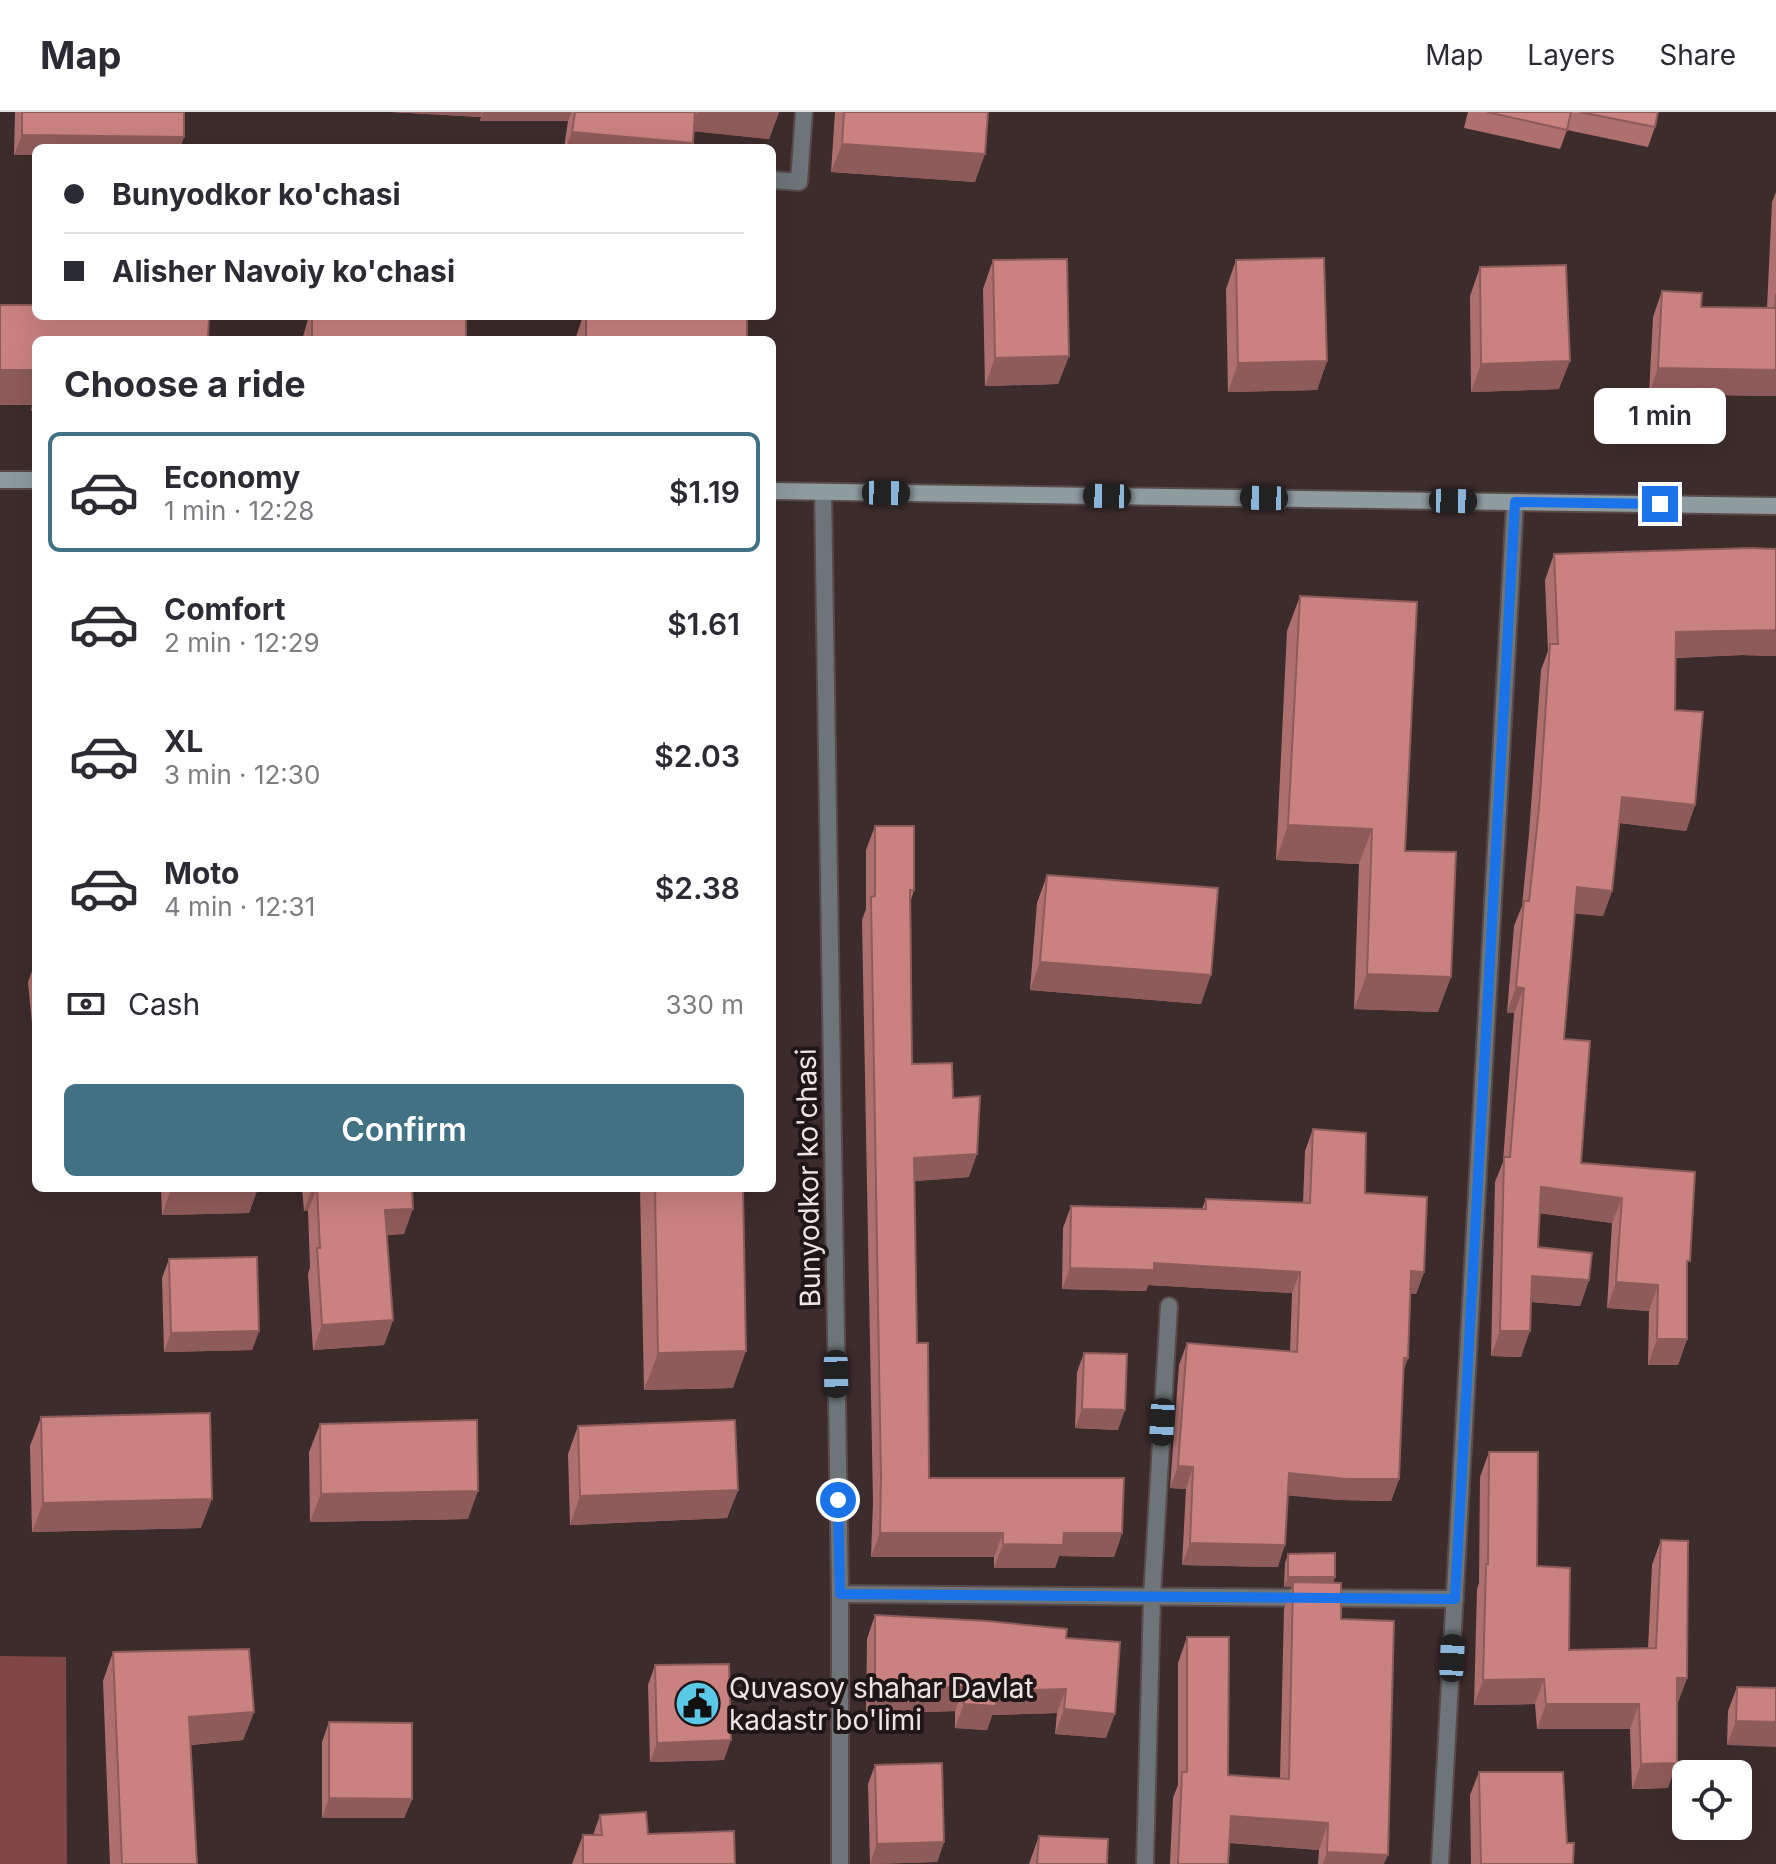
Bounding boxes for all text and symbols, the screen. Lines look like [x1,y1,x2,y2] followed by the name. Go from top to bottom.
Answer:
[40,32,121,78] text: Map
[1425,38,1483,72] text: Map
[1527,38,1615,72] text: Layers
[1659,38,1736,72] text: Share
[112,176,401,212] text: Bunyodkor ko'chasi
[112,253,455,289] text: Alisher Navoiy ko'chasi
[64,362,306,406] text: Choose a ride
[1594,388,1726,444] callout: 1 min
[1628,400,1692,431] text: 1 min
[68,456,140,528] icon: car
[164,459,300,495] text: Economy
[669,474,740,510] text: $1.19
[862,481,910,505] car
[1083,484,1131,508] car
[1240,486,1288,510] car
[1642,486,1678,522] route end
[1429,489,1477,513] car
[164,495,314,526] text: 1 min · 12:28
[68,588,140,660] icon: car
[164,591,285,627] text: Comfort
[667,606,740,642] text: $1.61
[164,627,320,658] text: 2 min · 12:29
[68,720,140,792] icon: car
[164,723,203,759] text: XL
[654,738,740,774] text: $2.03
[164,759,320,790] text: 3 min · 12:30
[68,852,140,924] icon: car
[164,855,239,891] text: Moto
[655,870,740,906] text: $2.38
[164,891,315,922] text: 4 min · 12:31
[64,982,108,1026] icon: cash
[128,986,200,1022] text: Cash
[665,989,744,1020] text: 330 m
[789,1048,827,1308] street label: Bunyodkor ko'chasi
[64,1084,744,1176] button: Confirm
[824,1350,848,1398] car
[1149,1397,1175,1447] car
[820,1482,856,1518] route start
[1439,1633,1465,1683] car
[729,1671,1034,1737] place label: Quvasoy shahar Davlat kadastr bo'limi
[674,1680,722,1728] public building icon: Quvasoy shahar Davlat kadastr bo'limi
[1672,1760,1752,1840] map controls
[1672,1760,1752,1840] button: locate

